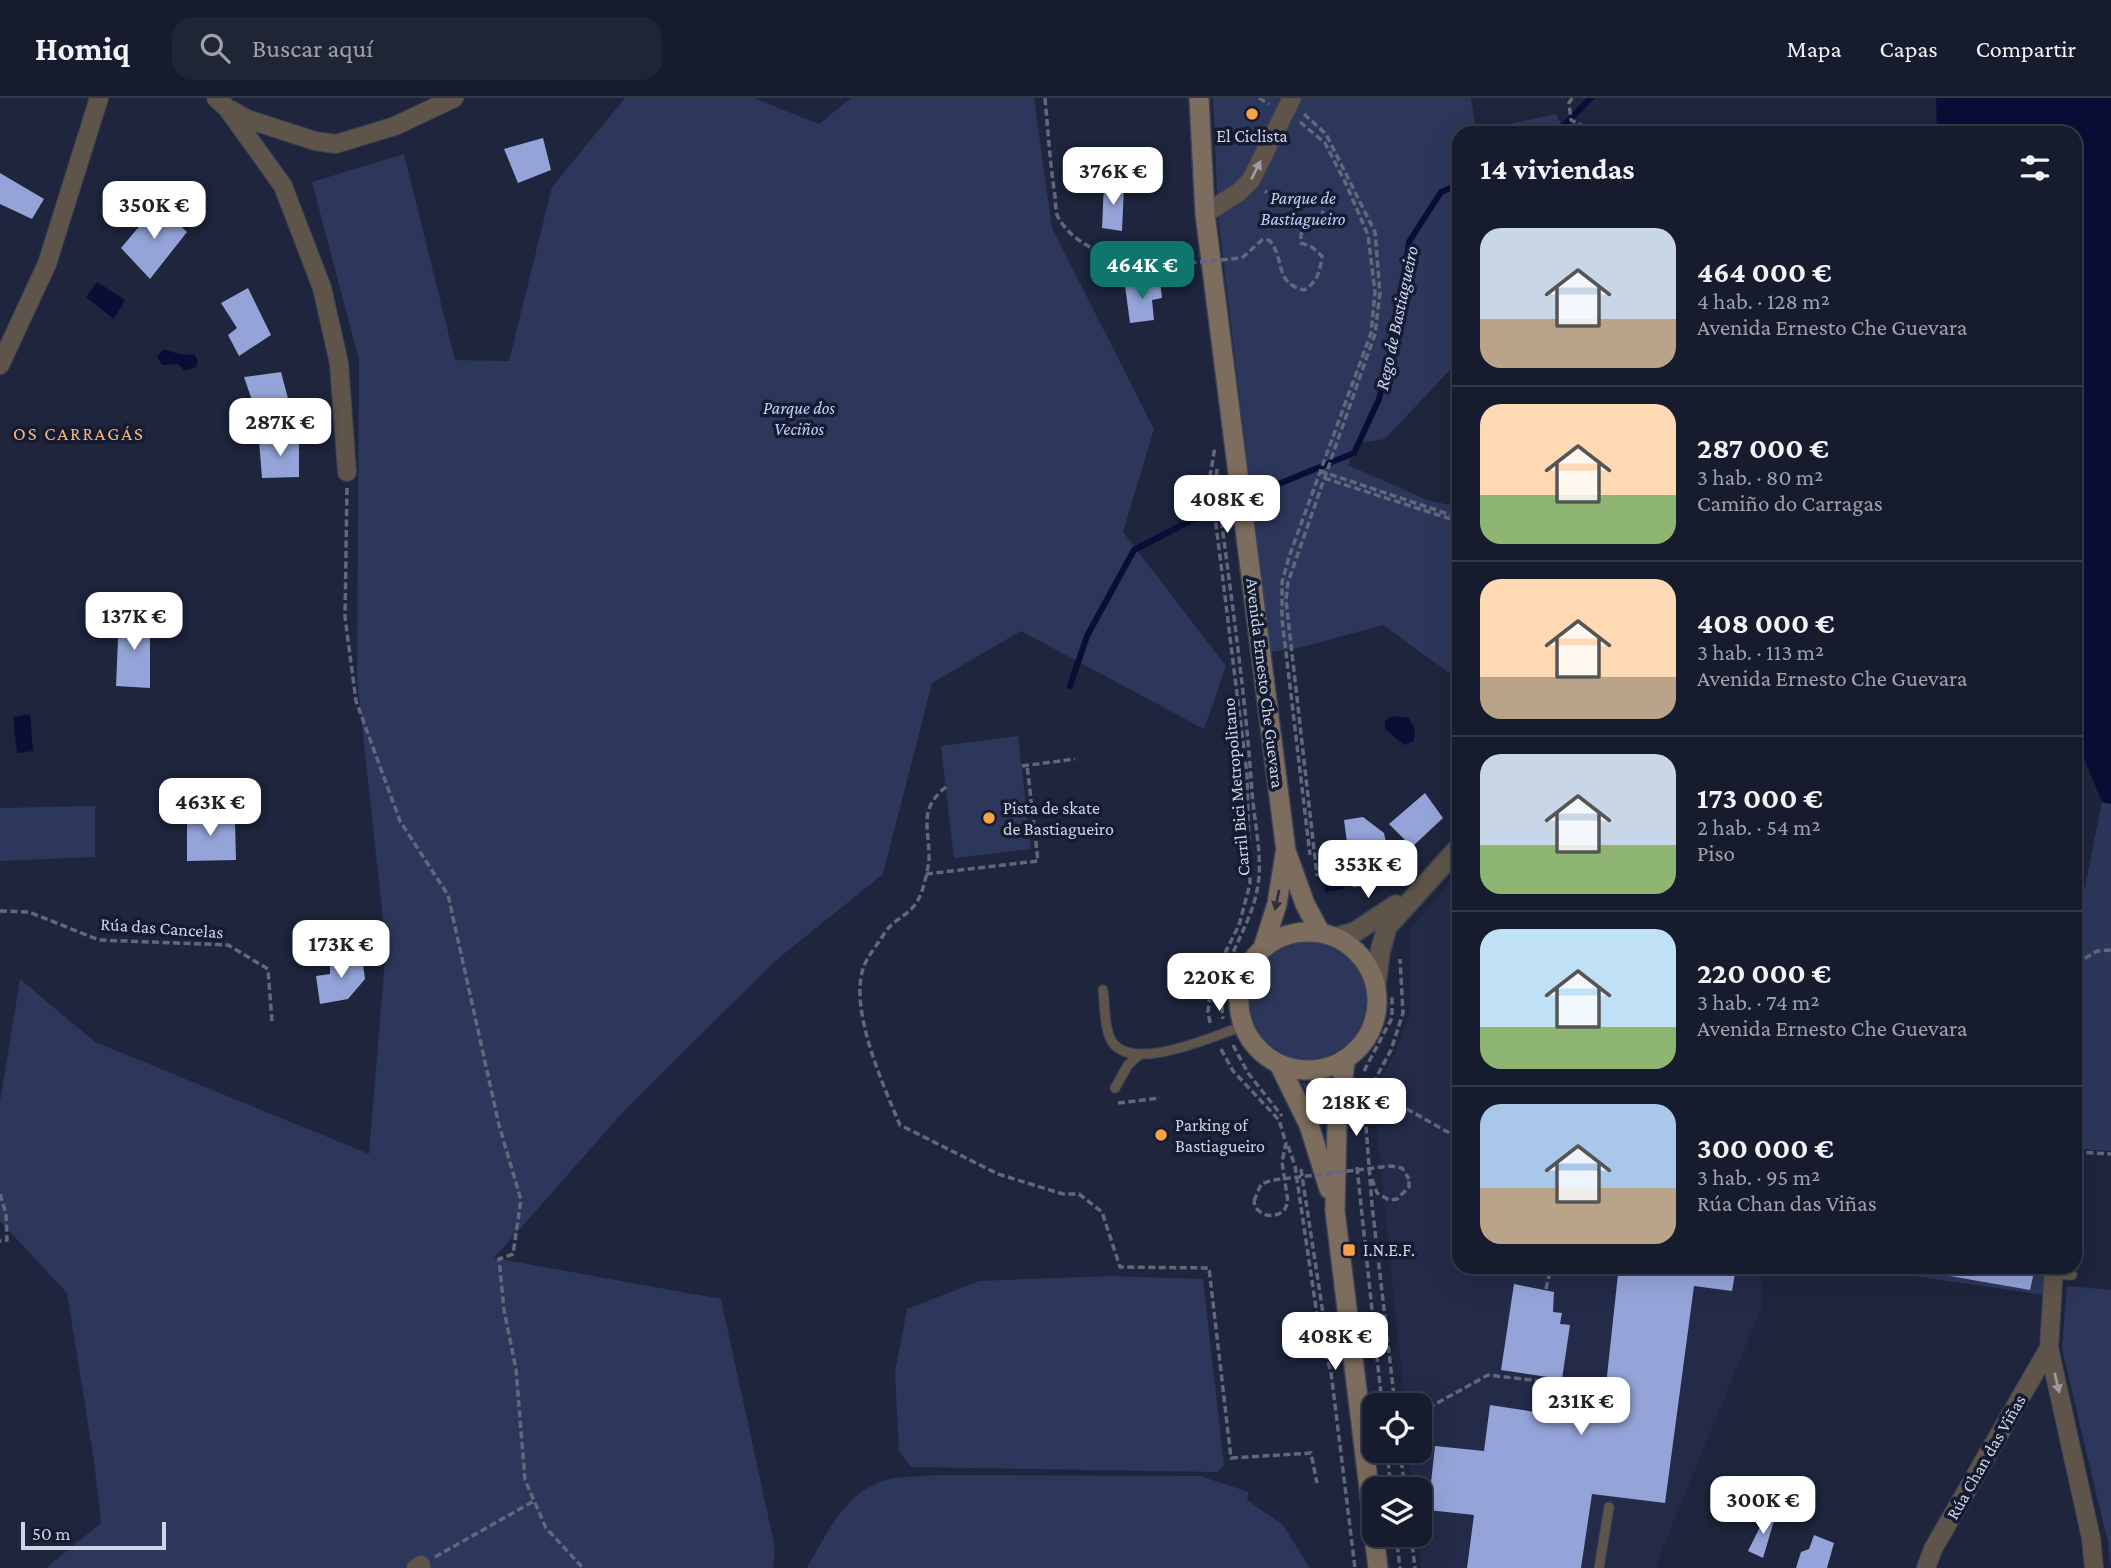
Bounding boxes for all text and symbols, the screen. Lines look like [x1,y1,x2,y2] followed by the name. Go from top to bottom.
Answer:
[172,17,662,80] search box
[196,29,234,67] icon: search
[35,30,130,67] text: Homiq
[252,34,373,63] text: Buscar aquí
[1787,35,1842,62] text: Mapa
[1880,35,1938,62] text: Capas
[1976,35,2076,62] text: Compartir
[1244,106,1260,122] marker: El Ciclista
[1216,126,1288,146] place label: El Ciclista
[1056,148,1170,207] pin: 376K €
[2016,149,2054,187] icon: filters
[1480,152,1635,185] text: 14 viviendas
[1079,157,1147,183] text: 376K €
[1250,160,1261,180] one-way arrow
[97,181,211,241] pin: 350K €
[1261,188,1346,229] park label: Parque de Bastiagueiro
[119,191,189,217] text: 350K €
[1085,242,1199,301] pin: 464K €
[1371,244,1422,392] water label: Rego de Bastiagueiro
[1106,251,1178,277] text: 464K €
[1697,255,1832,288] text: 464 000 €
[1536,256,1620,340] icon: home
[1697,288,1830,314] text: 4 hab. · 128 m²
[1697,314,1967,340] text: Avenida Ernesto Che Guevara
[223,398,337,458] pin: 287K €
[763,398,835,439] park label: Parque dos Veciños
[245,408,315,434] text: 287K €
[13,423,145,444] district label: OS CARRAGÁS
[1697,431,1829,464] text: 287 000 €
[1536,432,1620,516] icon: home
[1697,464,1823,490] text: 3 hab. · 80 m²
[1170,476,1284,535] pin: 408K €
[1190,485,1264,511] text: 408K €
[1697,490,1883,516] text: Camiño do Carragas
[1242,577,1288,789] street label: Avenida Ernesto Che Guevara
[77,592,191,652] pin: 137K €
[102,602,166,628] text: 137K €
[1697,606,1835,639] text: 408 000 €
[1536,607,1620,691] icon: home
[1697,639,1824,665] text: 3 hab. · 113 m²
[1697,665,1967,691] text: Avenida Ernesto Che Guevara
[1218,697,1254,877] street label: Carril Bici Metropolitano
[153,778,267,838] pin: 463K €
[1697,781,1823,814] text: 173 000 €
[1536,782,1620,866] icon: home
[175,788,245,814] text: 463K €
[1003,798,1114,839] place label: Pista de skate de Bastiagueiro
[981,810,997,826] marker: Pista de skate de Bastiagueiro
[1697,814,1821,840] text: 2 hab. · 54 m²
[1311,840,1425,900] pin: 353K €
[1697,840,1735,866] text: Piso
[1334,850,1402,876] text: 353K €
[1271,889,1282,911] one-way arrow
[100,914,224,942] street label: Rúa das Cancelas
[284,920,398,980] pin: 173K €
[309,930,373,956] text: 173K €
[1162,954,1276,1013] pin: 220K €
[1697,956,1831,989] text: 220 000 €
[1536,957,1620,1041] icon: home
[1183,963,1255,989] text: 220K €
[1697,989,1819,1015] text: 3 hab. · 74 m²
[1697,1015,1967,1041] text: Avenida Ernesto Che Guevara
[1299,1079,1413,1138] pin: 218K €
[1322,1088,1390,1114] text: 218K €
[1175,1115,1265,1156] place label: Parking of Bastiagueiro
[1153,1127,1169,1143] marker: Parking of Bastiagueiro
[1697,1131,1834,1164] text: 300 000 €
[1536,1132,1620,1216] icon: home
[1697,1164,1820,1190] text: 3 hab. · 95 m²
[1697,1190,1877,1216] text: Rúa Chan das Viñas
[1363,1240,1415,1260] place label: I.N.E.F.
[1341,1242,1357,1258] marker: I.N.E.F.
[1278,1312,1392,1372] pin: 408K €
[1298,1322,1372,1348] text: 408K €
[2051,1372,2062,1394] one-way arrow
[1524,1378,1638,1437] pin: 231K €
[1548,1387,1614,1413] text: 231K €
[1942,1391,2030,1523] street label: Rúa Chan das Viñas
[1362,1393,1432,1547] map controls
[1362,1393,1432,1463] button: locate
[1706,1476,1820,1536] pin: 300K €
[1362,1477,1432,1547] button: layers
[1726,1486,1800,1512] text: 300K €
[21,1519,166,1551] scale bar
[32,1523,71,1544] text: 50 m

